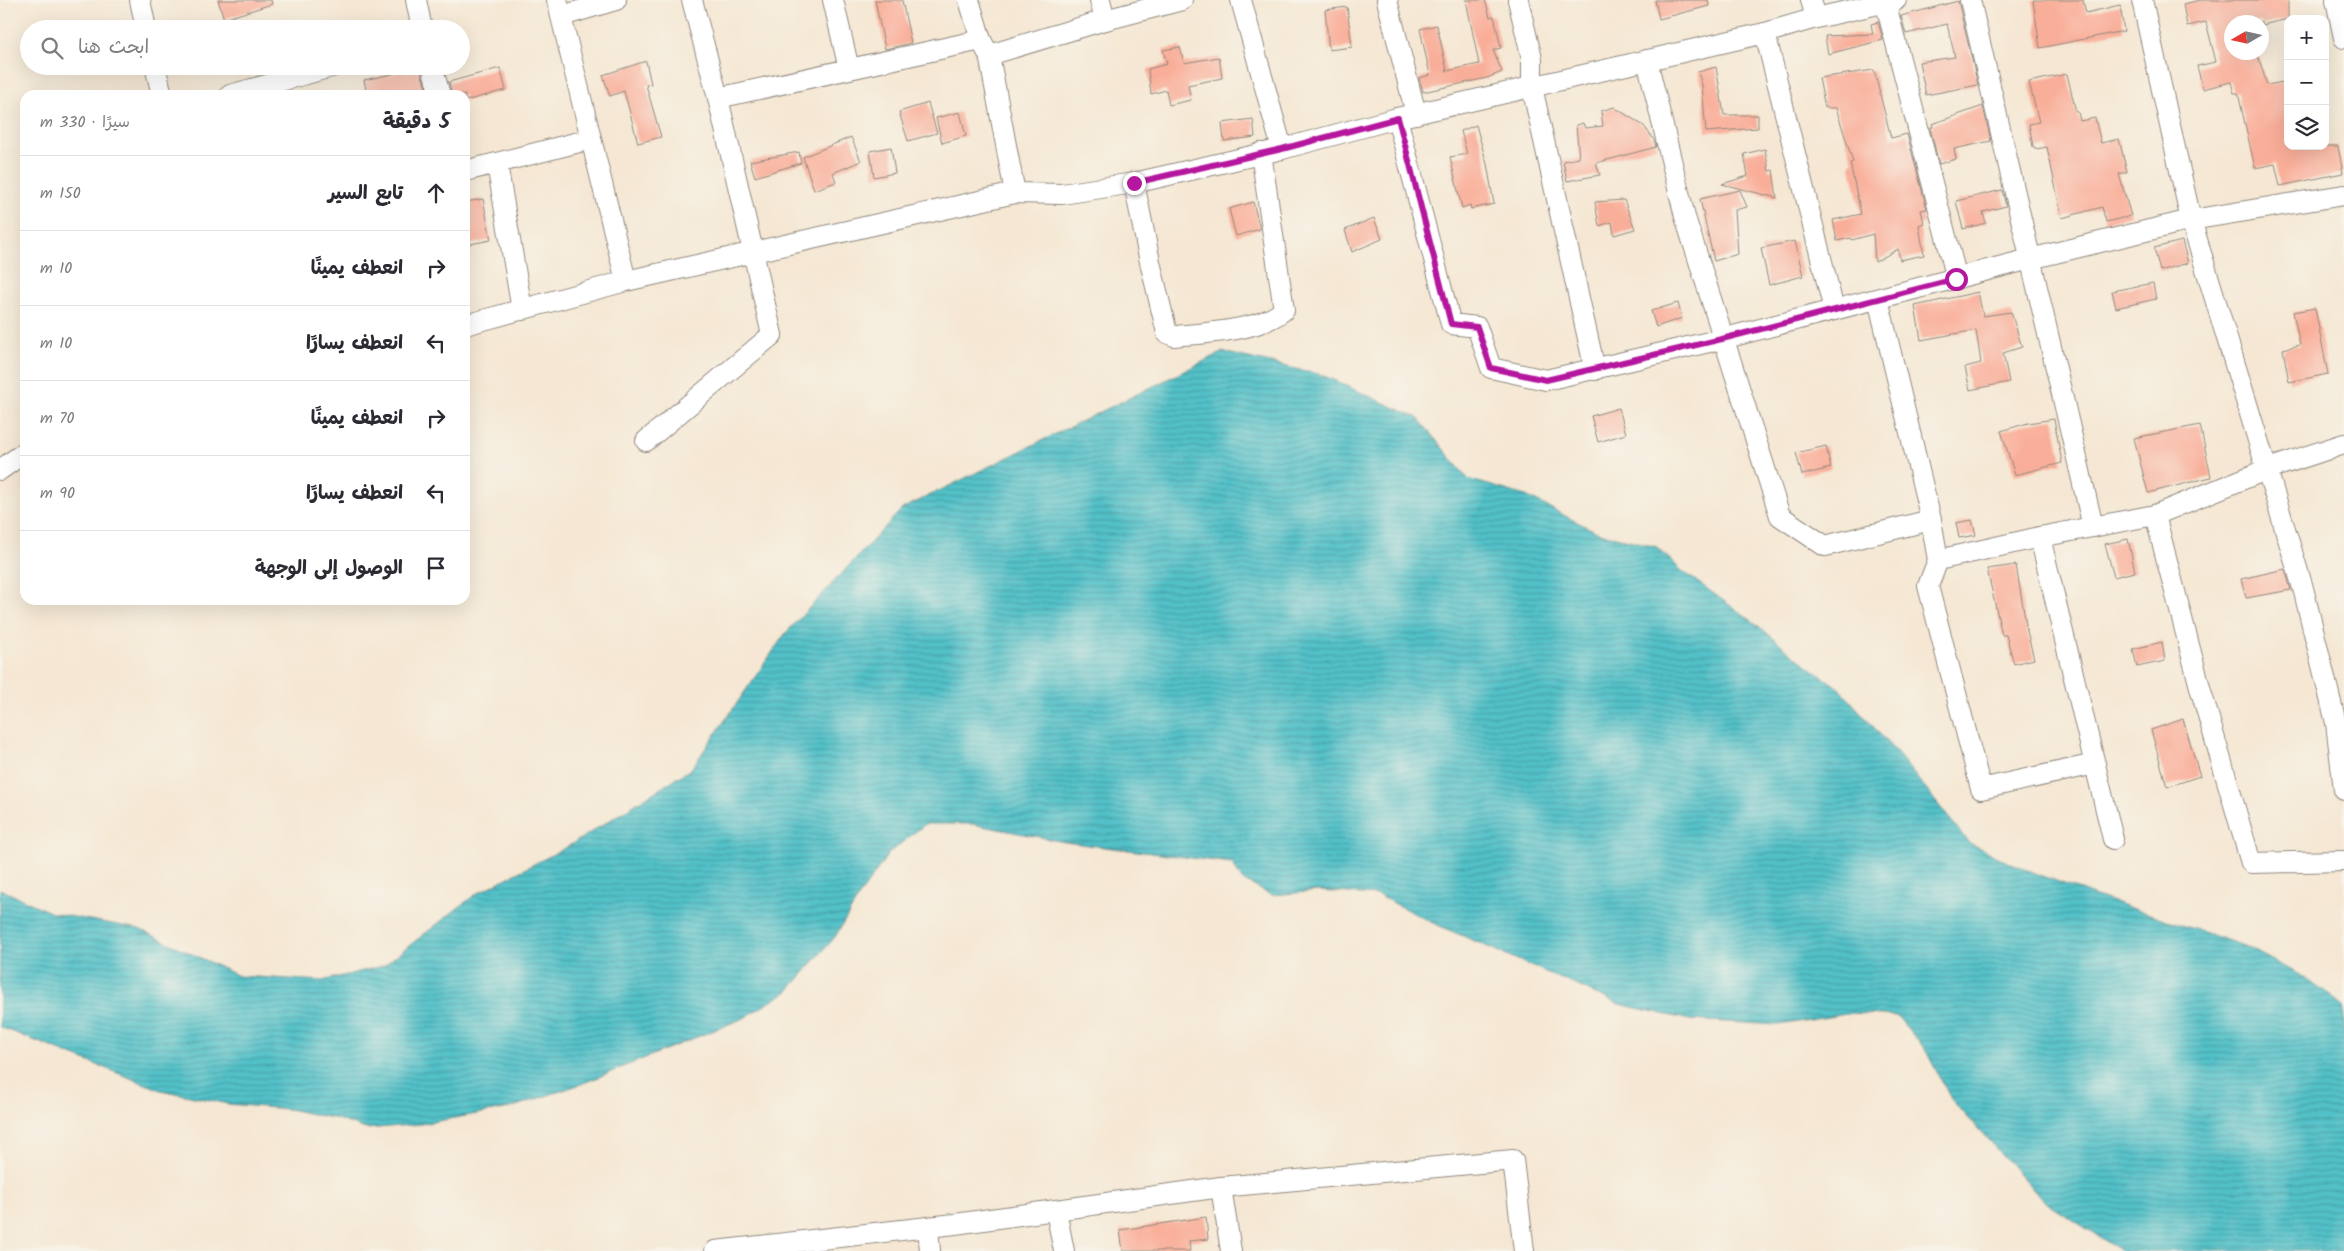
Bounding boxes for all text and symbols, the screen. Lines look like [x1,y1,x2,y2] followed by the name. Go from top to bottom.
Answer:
[2224,15,2269,60] north arrow
[2284,15,2329,150] map controls
[2284,15,2329,60] button: +
[20,20,470,75] search box
[78,33,149,63] text: ابحث هنا
[38,34,66,62] icon: search
[2284,60,2329,105] button: −
[2284,105,2329,150] button: layers
[383,106,450,139] text: 5 دقيقة
[40,110,130,135] text: سيرًا · 330 m
[1123,172,1146,195] route end
[328,179,403,209] text: تابع السير
[422,179,450,207] icon: ahead
[40,181,81,206] text: 150 m
[311,254,403,284] text: انعطف يمينًا
[422,254,450,282] icon: right
[40,256,72,281] text: 10 m
[1945,268,1968,291] route start
[306,329,403,359] text: انعطف يسارًا
[422,329,450,357] icon: left
[40,331,72,356] text: 10 m
[311,404,403,434] text: انعطف يمينًا
[422,404,450,432] icon: right
[40,406,75,431] text: 70 m
[306,479,403,509] text: انعطف يسارًا
[422,479,450,507] icon: left
[40,481,75,506] text: 90 m
[255,554,403,584] text: الوصول إلى الوجهة
[422,554,450,582] icon: arrive

